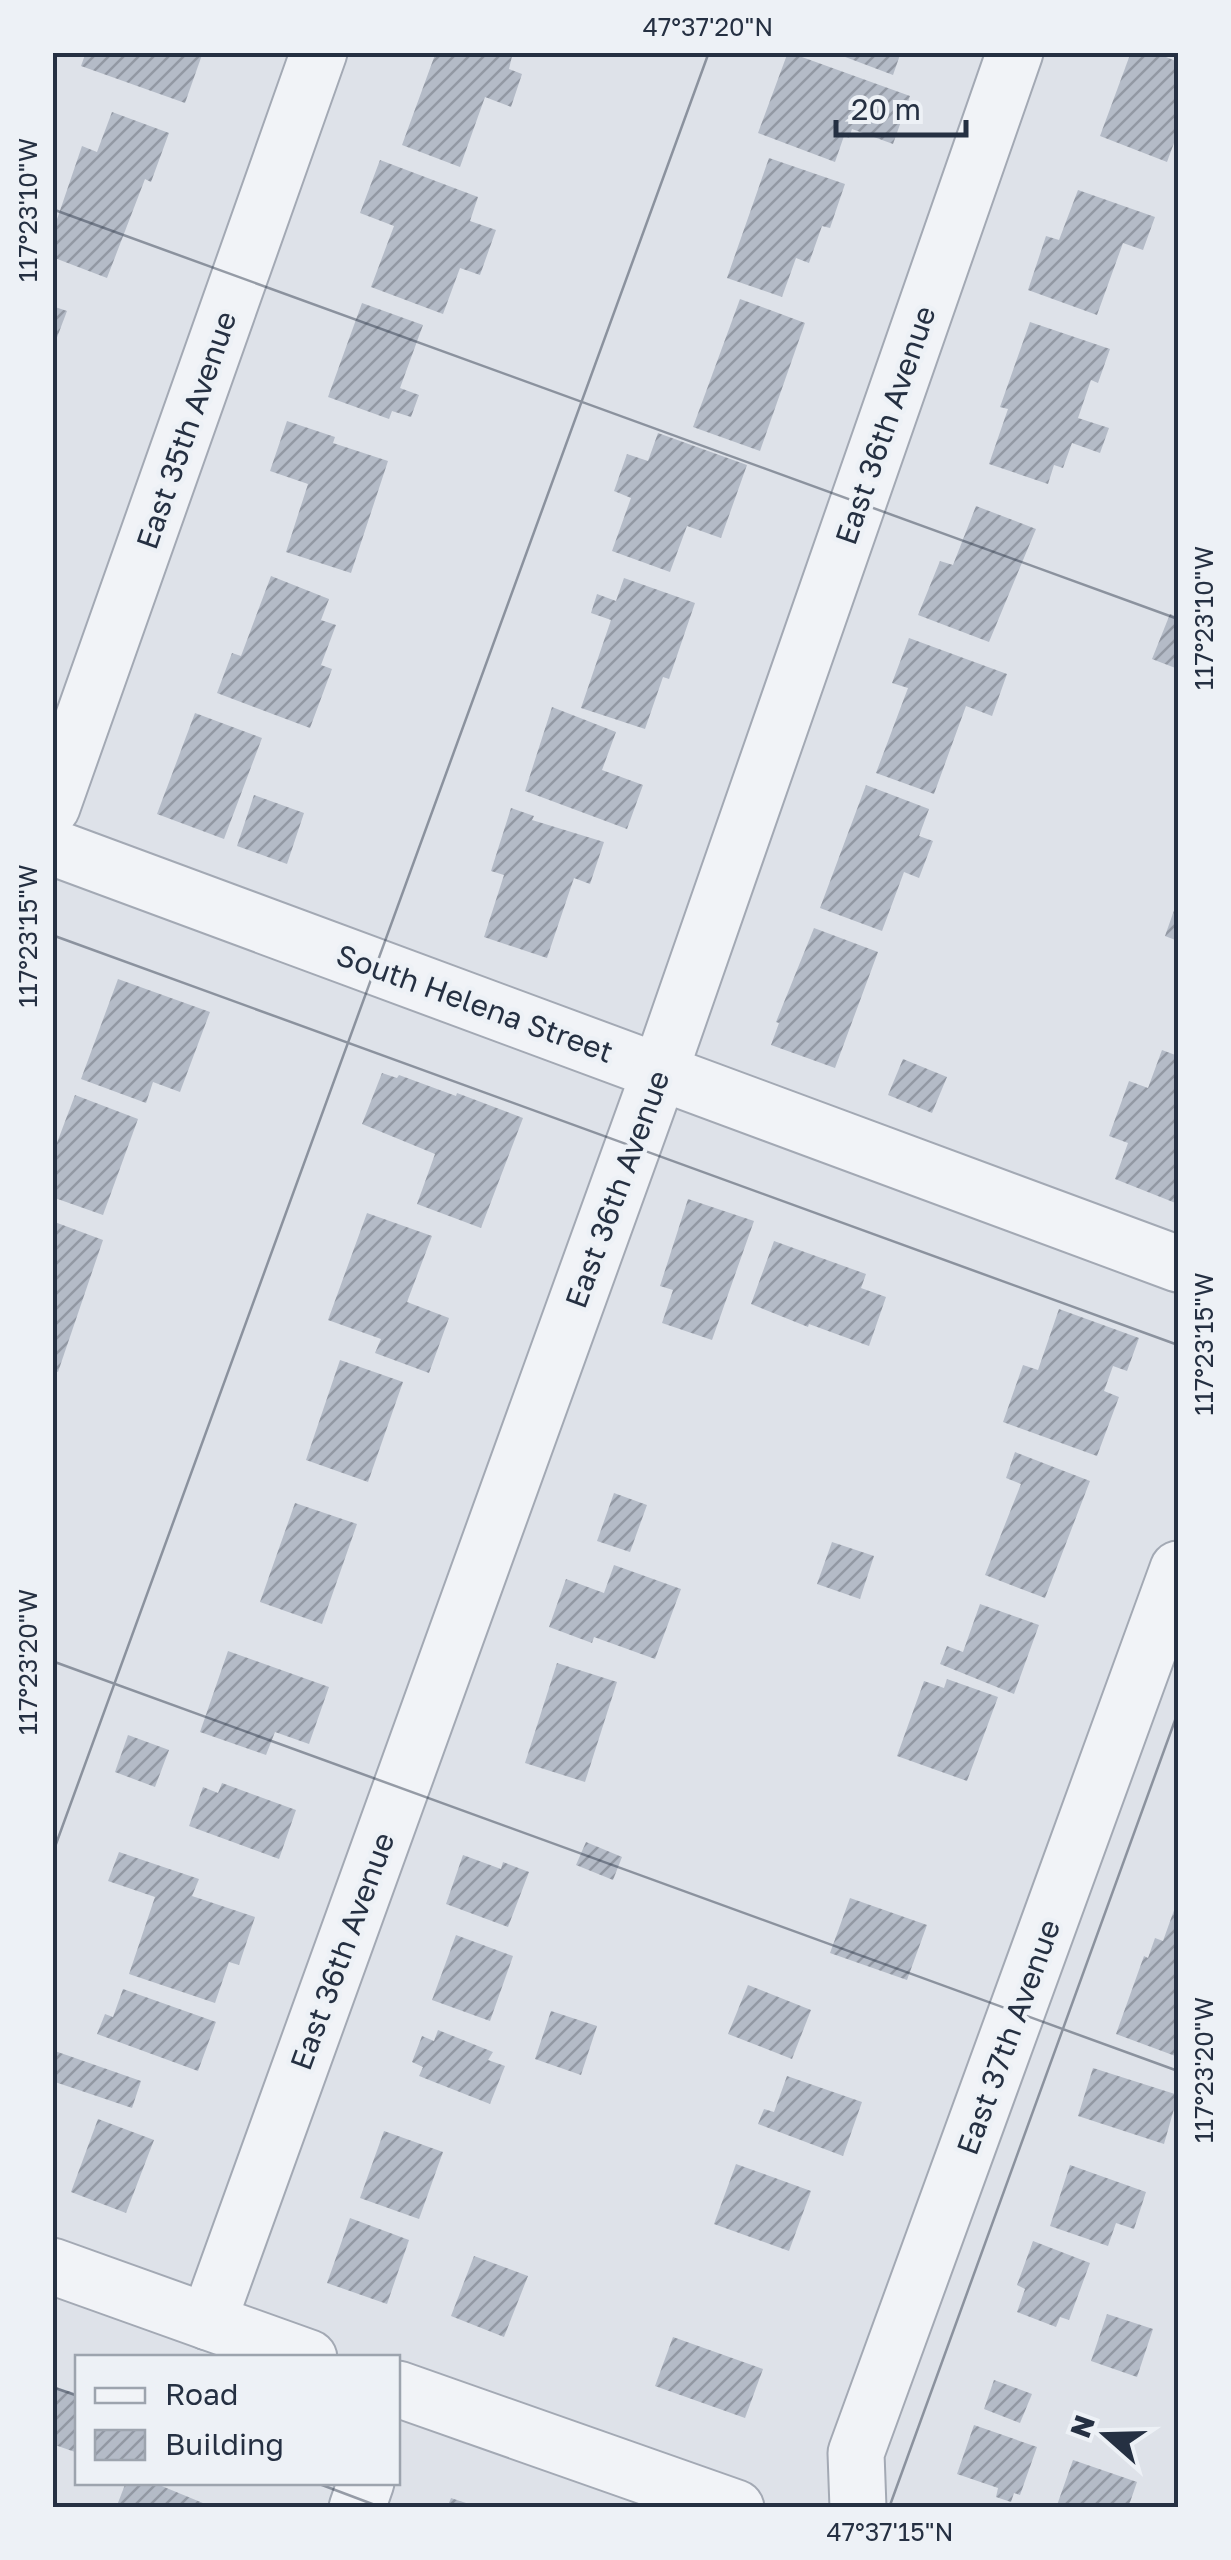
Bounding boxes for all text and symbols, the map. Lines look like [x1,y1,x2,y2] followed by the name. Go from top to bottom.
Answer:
[643,11,773,42] text: 47°37'20"N
[836,75,966,137] scale bar
[851,91,921,127] text: 20 m
[12,138,43,282] text: 117°23'10"W
[827,301,943,549] street label: East 36th Avenue
[128,306,244,554] street label: East 35th Avenue
[1188,546,1219,690] text: 117°23'10"W
[12,865,43,1007] text: 117°23'15"W
[332,936,618,1070] street label: South Helena Street
[557,1065,677,1313] street label: East 36th Avenue
[1188,1273,1219,1415] text: 117°23'15"W
[12,1589,43,1735] text: 117°23'20"W
[282,1827,402,2075] street label: East 36th Avenue
[949,1914,1067,2160] street label: East 37th Avenue
[1188,1997,1219,2143] text: 117°23'20"W
[75,2355,400,2485] legend
[165,2376,239,2412] text: Road
[1056,2385,1156,2485] north arrow
[1063,2411,1101,2442] text: N
[165,2426,284,2462] text: Building
[826,2516,954,2547] text: 47°37'15"N

